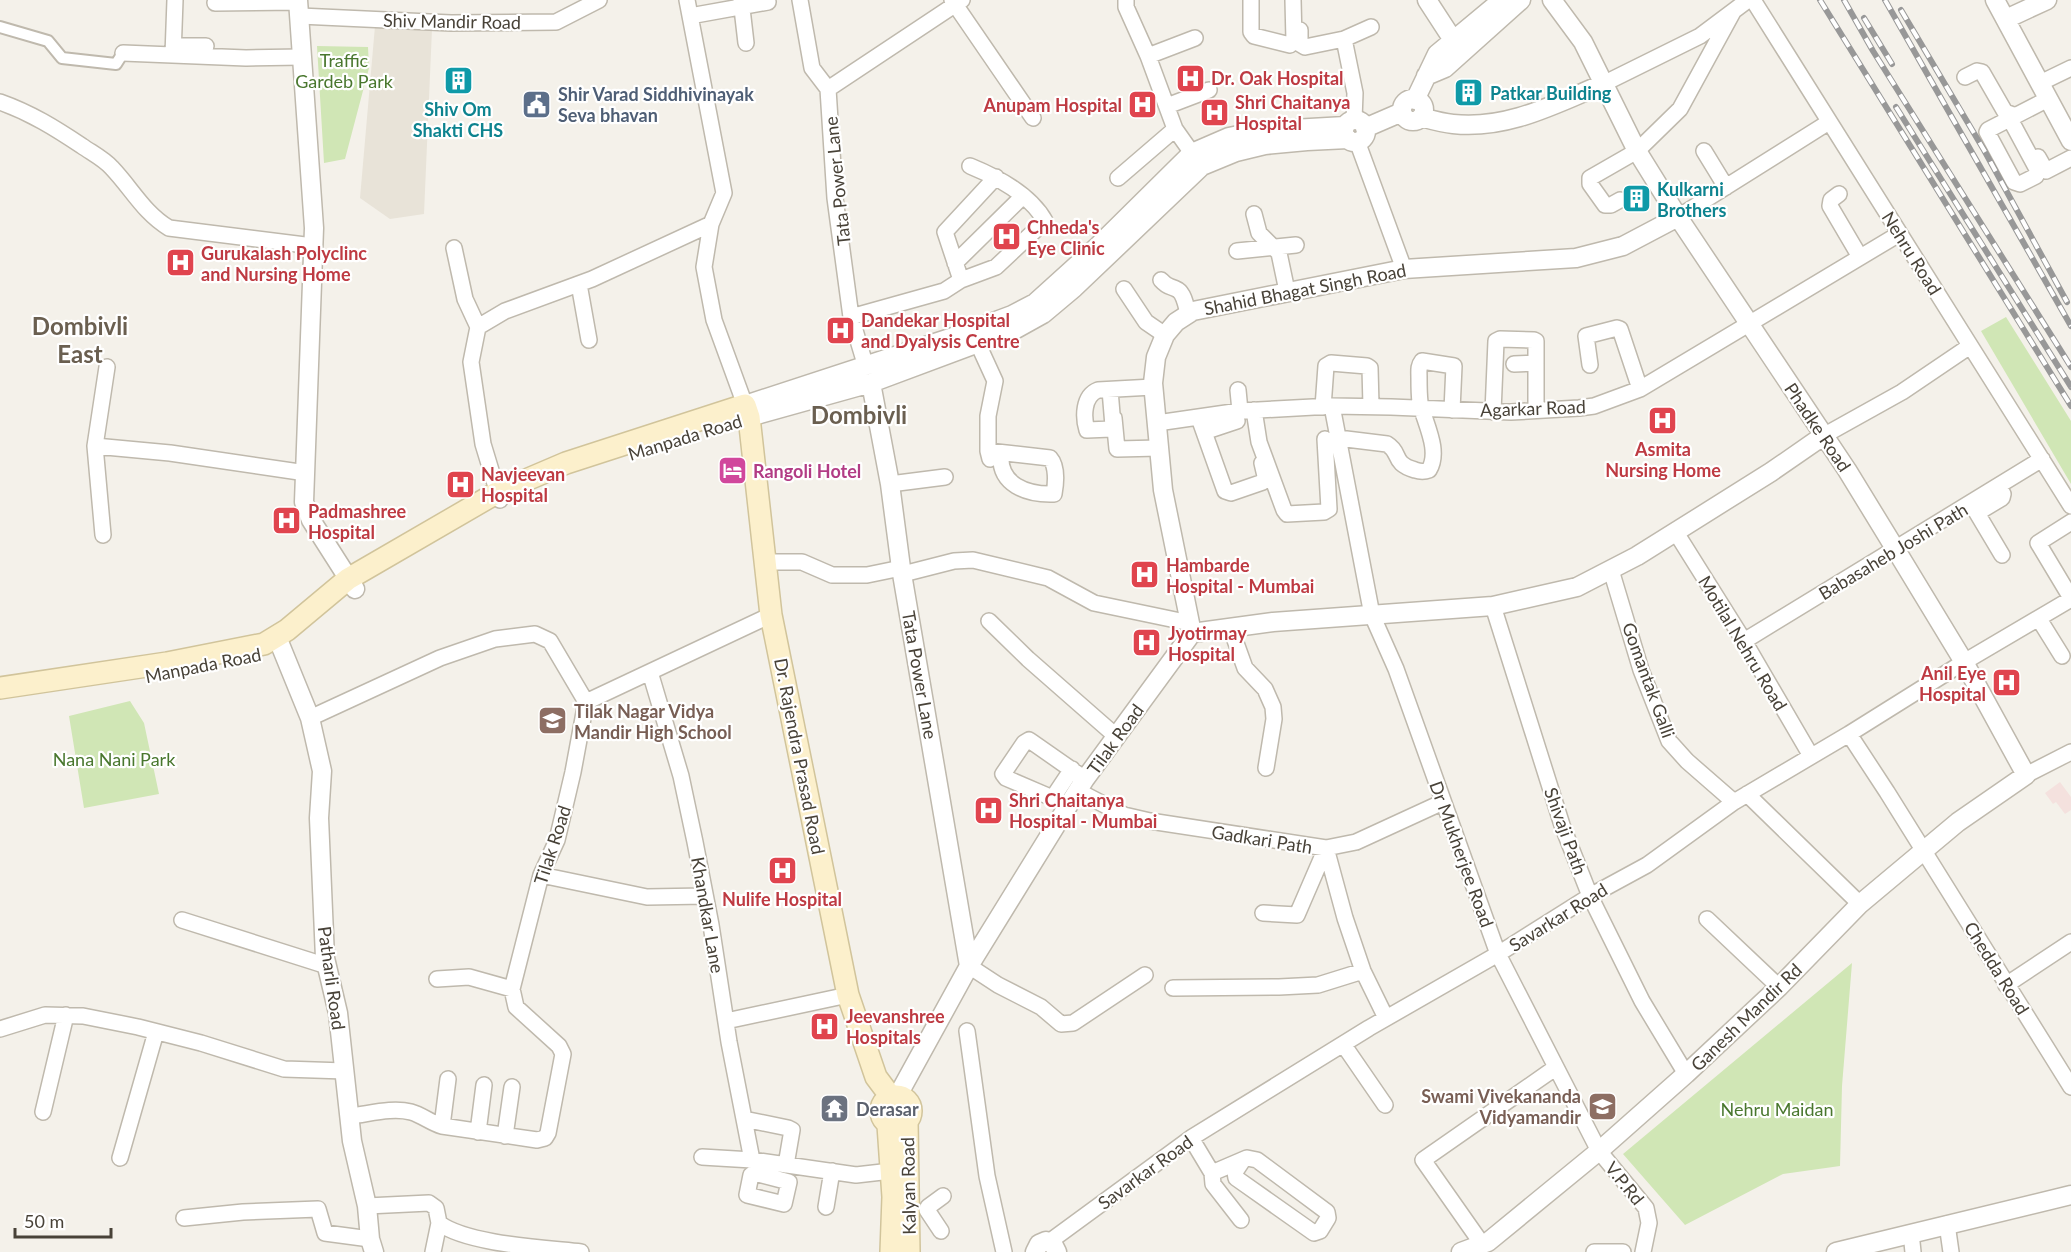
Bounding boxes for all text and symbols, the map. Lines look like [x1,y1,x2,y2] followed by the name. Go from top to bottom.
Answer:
[383,9,521,33] street label: Shiv Mandir Road
[295,49,394,92] park label: Traffic Gardeb Park
[1174,62,1206,94] hospital icon: Dr. Oak Hospital
[442,64,474,96] building icon: Shiv Om Shakti CHS
[1211,67,1344,89] place label: Dr. Oak Hospital
[1453,77,1485,109] building icon: Patkar Building
[1490,82,1612,104] place label: Patkar Building
[558,83,754,126] place label: Shir Varad Siddhivinayak Seva bhavan
[521,88,553,120] public building icon: Shir Varad Siddhivinayak Seva bhavan
[1127,89,1159,121] hospital icon: Anupam Hospital
[1235,91,1350,134] place label: Shri Chaitanya Hospital
[982,94,1122,116] place label: Anupam Hospital
[1198,96,1230,128] hospital icon: Shri Chaitanya Hospital
[413,98,503,141] place label: Shiv Om Shakti CHS
[819,115,855,247] street label: Tata Power Lane
[1657,178,1726,221] place label: Kulkarni Brothers
[1620,183,1652,215] building icon: Kulkarni Brothers
[1878,207,1946,299] street label: Nehru Road
[1027,216,1105,259] place label: Chheda's Eye Clinic
[990,221,1022,253] hospital icon: Chheda's Eye Clinic
[201,242,367,285] place label: Gurukalash Polyclinc and Nursing Home
[164,247,196,279] hospital icon: Gurukalash Polyclinc and Nursing Home
[1202,259,1408,319] street label: Shahid Bhagat Singh Road
[861,309,1020,352] place label: Dandekar Hospital and Dyalysis Centre
[32,311,128,368] district label: Dombivli East
[824,314,856,346] hospital icon: Dandekar Hospital and Dyalysis Centre
[1780,378,1856,476] street label: Phadke Road
[1480,395,1586,421] street label: Agarkar Road
[811,400,907,429] district label: Dombivli
[1647,404,1679,436] hospital icon: Asmita Nursing Home
[625,409,745,465] street label: Manpada Road
[1605,438,1721,481] place label: Asmita Nursing Home
[716,455,748,487] hotel icon: Rangoli Hotel
[753,460,861,482] place label: Rangoli Hotel
[481,463,565,506] place label: Navjeevan Hospital
[444,468,476,500] hospital icon: Navjeevan Hospital
[1814,498,1972,604] street label: Babasaheb Joshi Path
[308,500,407,543] place label: Padmashree Hospital
[271,505,303,537] hospital icon: Padmashree Hospital
[1166,554,1314,597] place label: Hambarde Hospital - Mumbai
[1129,559,1161,591] hospital icon: Hambarde Hospital - Mumbai
[1694,571,1792,715] street label: Motilal Nehru Road
[898,609,942,741] street label: Tata Power Lane
[1618,619,1680,741] street label: Gomantak Galli
[1168,622,1247,665] place label: Jyotirmay Hospital
[1131,627,1163,659] hospital icon: Jyotirmay Hospital
[143,643,263,687] street label: Manpada Road
[770,656,830,856] street label: Dr. Rajendra Prasad Road
[1919,662,1986,705] place label: Anil Eye Hospital
[1991,667,2023,699] hospital icon: Anil Eye Hospital
[1082,699,1148,779] street label: Tilak Road
[574,700,732,743] place label: Tilak Nagar Vidya Mandir High School
[537,705,569,737] school or university icon: Tilak Nagar Vidya Mandir High School
[53,748,176,770] park label: Nana Nani Park
[1425,778,1499,930] street label: Dr Mukherjee Road
[1540,784,1592,878] street label: Shivaji Path
[1009,789,1157,832] place label: Shri Chaitanya Hospital - Mumbai
[972,794,1004,826] hospital icon: Shri Chaitanya Hospital - Mumbai
[529,803,575,887] street label: Tilak Road
[1210,820,1314,858] street label: Gadkari Path
[766,854,798,886] hospital icon: Nulife Hospital
[687,855,729,975] street label: Khandkar Lane
[1505,878,1611,956] street label: Savarkar Road
[722,888,842,910] place label: Nulife Hospital
[1960,918,2034,1018] street label: Chedda Road
[314,925,350,1031] street label: Patharli Road
[1686,959,1806,1075] street label: Ganesh Mandir Rd
[846,1005,945,1048] place label: Jeevanshree Hospitals
[809,1010,841,1042] hospital icon: Jeevanshree Hospitals
[1421,1085,1581,1128] place label: Swami Vivekananda Vidyamandir
[1586,1090,1618,1122] school or university icon: Swami Vivekananda Vidyamandir
[819,1093,851,1125] temple icon: Derasar
[856,1098,919,1120] place label: Derasar
[1721,1098,1834,1120] park label: Nehru Maidan
[1093,1130,1197,1214] street label: Savarkar Road
[896,1137,920,1235] street label: Kalyan Road
[1601,1157,1649,1209] street label: V.P.Rd
[15,1201,111,1239] scale bar
[24,1210,64,1232] text: 50 m

